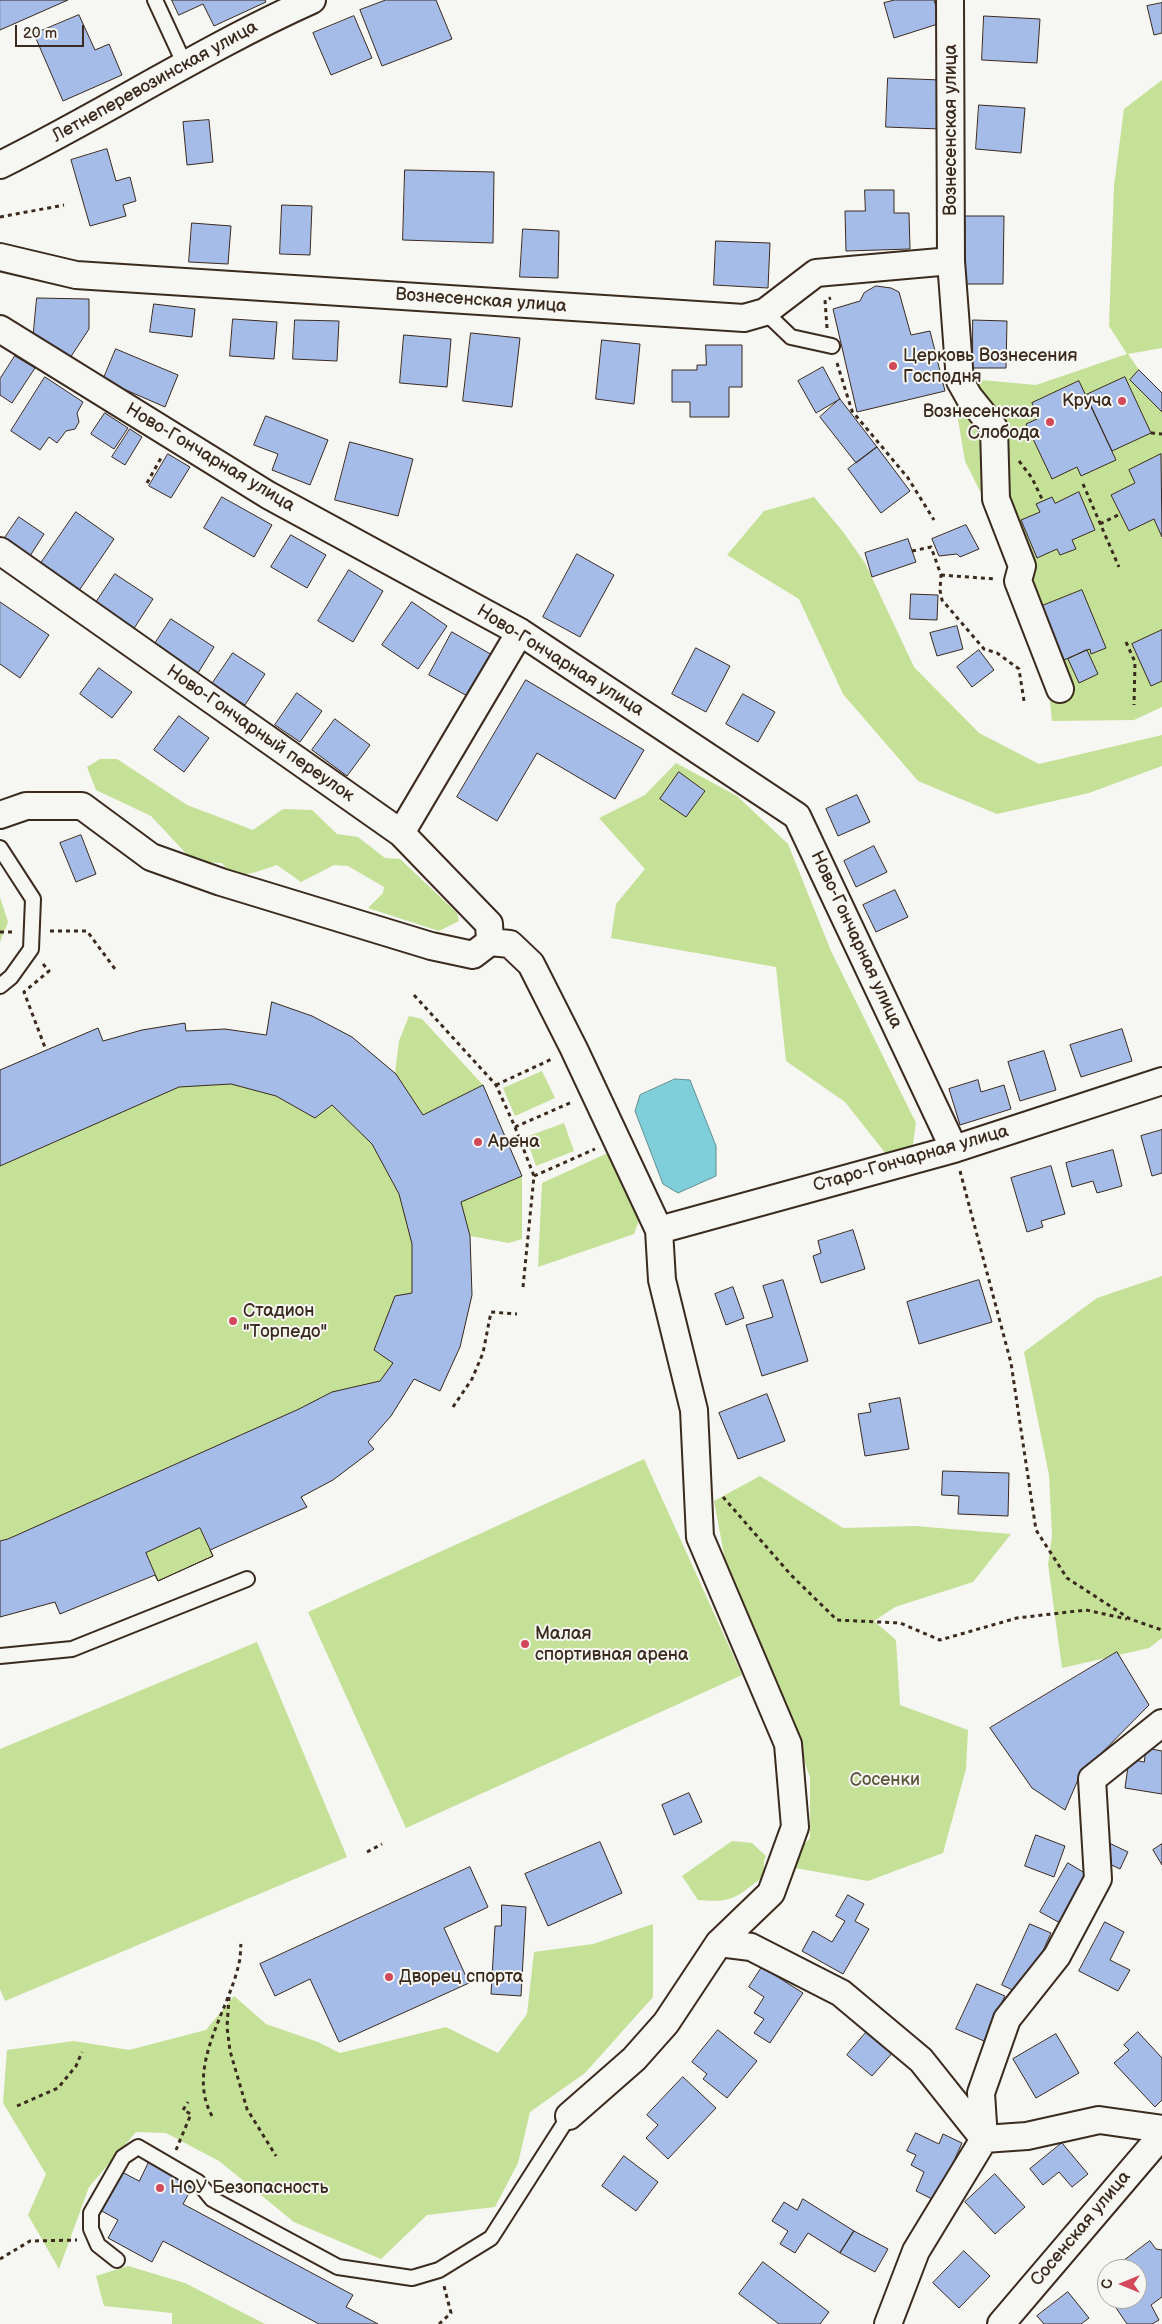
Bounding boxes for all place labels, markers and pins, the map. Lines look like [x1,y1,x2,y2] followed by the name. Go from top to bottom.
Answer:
[903,345,1077,388] place label: Церковь Вознесения Господня
[887,360,899,372] marker: Церковь Вознесения Господня
[1062,390,1112,412] place label: Круча
[1116,395,1128,407] marker: Круча
[923,401,1040,444] place label: Вознесенская Слобода
[1044,416,1056,428] marker: Вознесенская Слобода
[488,1131,540,1153] place label: Арена
[472,1136,484,1148] marker: Арена
[243,1300,327,1342] place label: Стадион "Торпедо"
[227,1315,239,1327] marker: Стадион "Торпедо"
[535,1623,689,1666] place label: Малая спортивная арена
[519,1638,531,1650] marker: Малая спортивная арена
[399,1966,523,1988] place label: Дворец спорта
[383,1971,395,1983] marker: Дворец спорта
[170,2177,328,2199] place label: НОУ Безопасность
[154,2182,166,2194] marker: НОУ Безопасность

